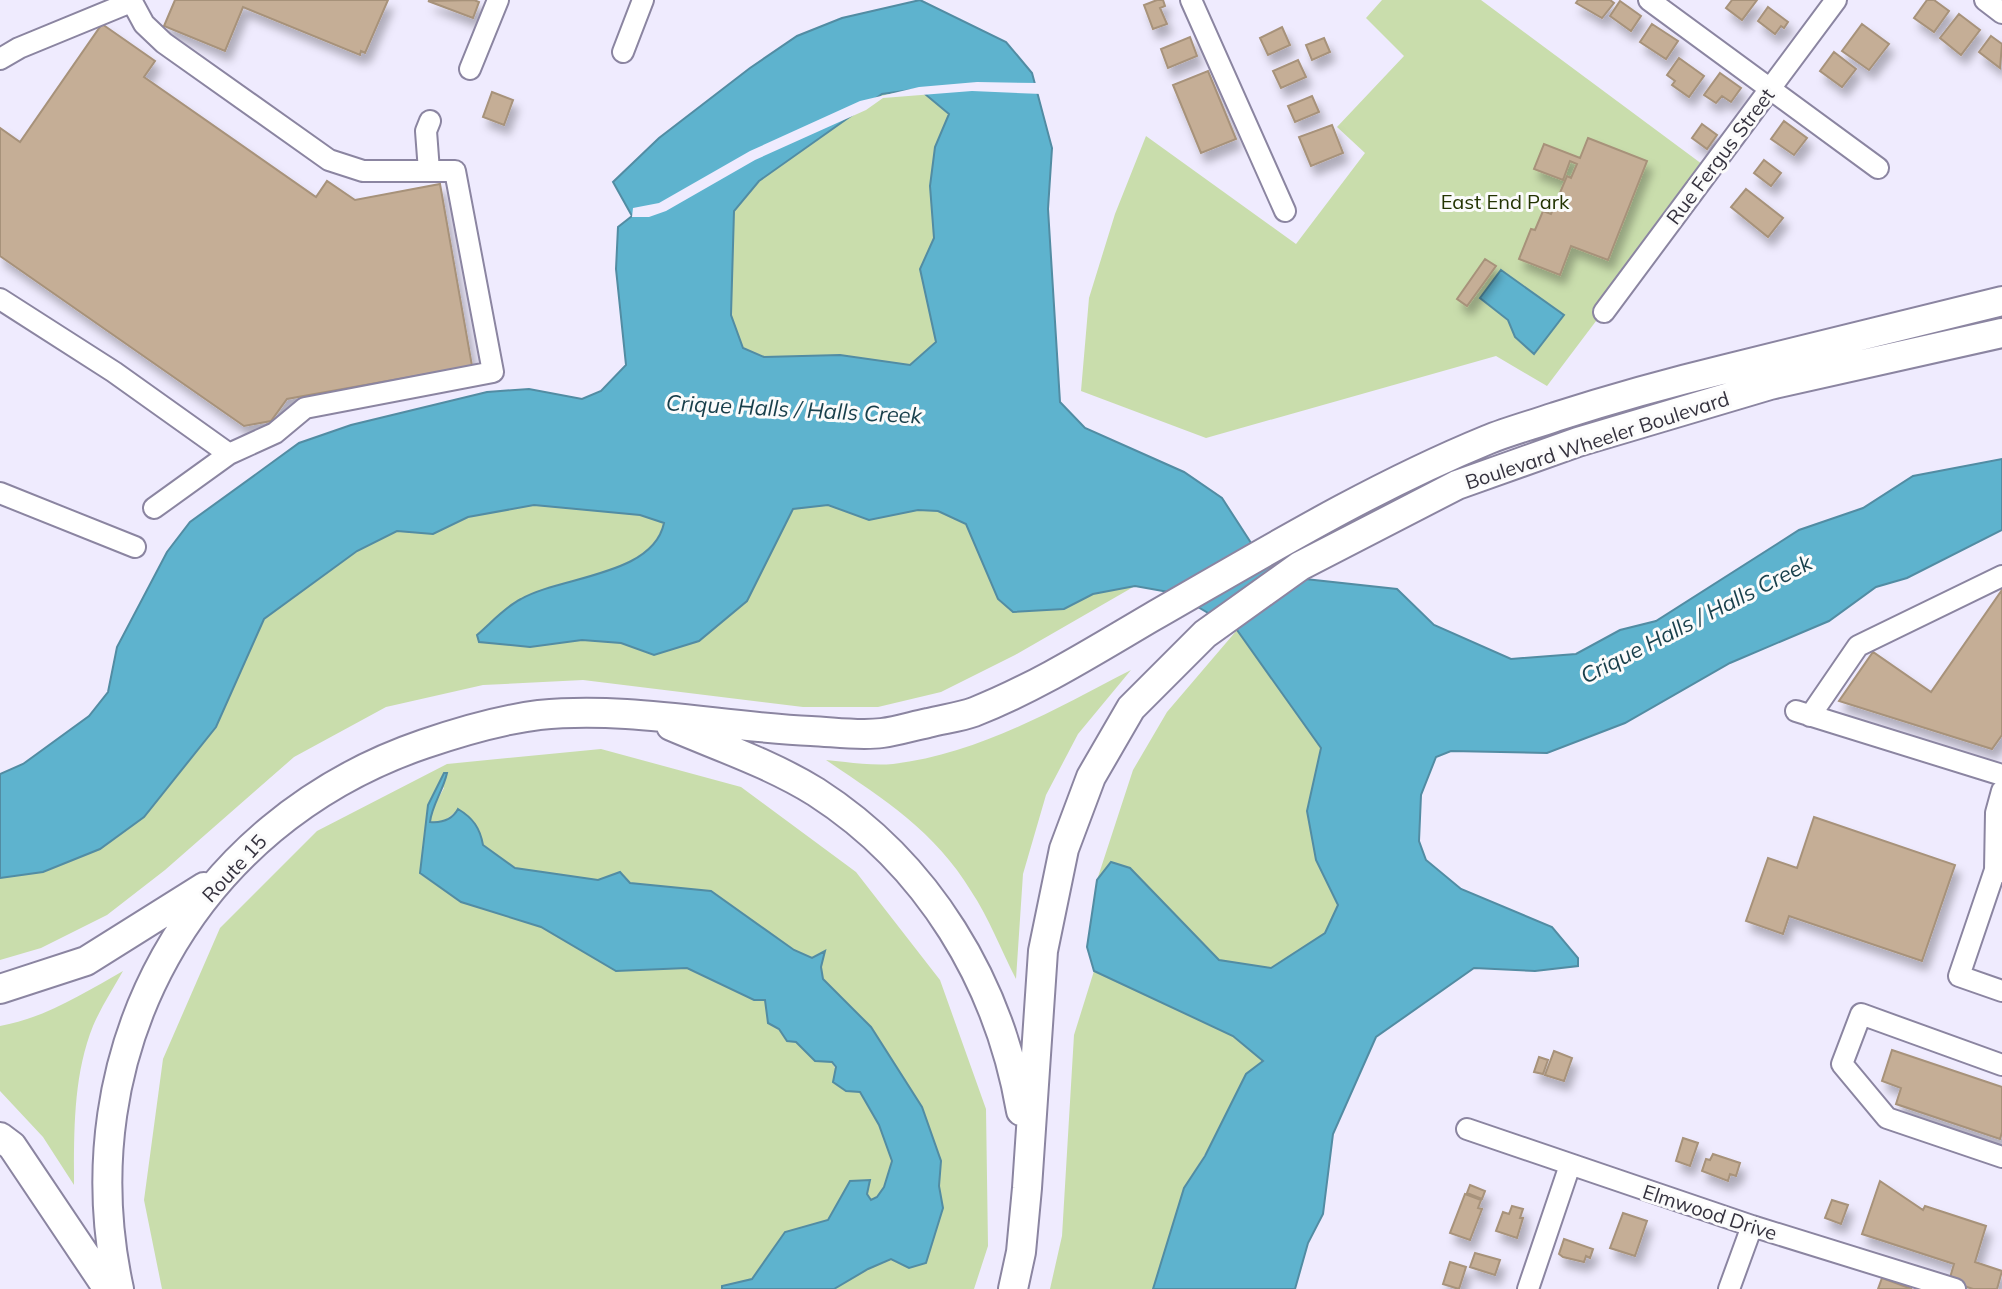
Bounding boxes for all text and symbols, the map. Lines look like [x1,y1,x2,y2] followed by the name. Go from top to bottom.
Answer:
[1661,83,1779,229] street label: Rue Fergus Street
[1441,189,1570,214] park label: East End Park
[1462,385,1732,495] street label: Boulevard Wheeler Boulevard
[665,388,923,430] water label: Crique Halls / Halls Creek
[1575,548,1817,690] water label: Crique Halls / Halls Creek
[196,829,272,907] street label: Route 15
[1640,1179,1780,1245] street label: Elmwood Drive

